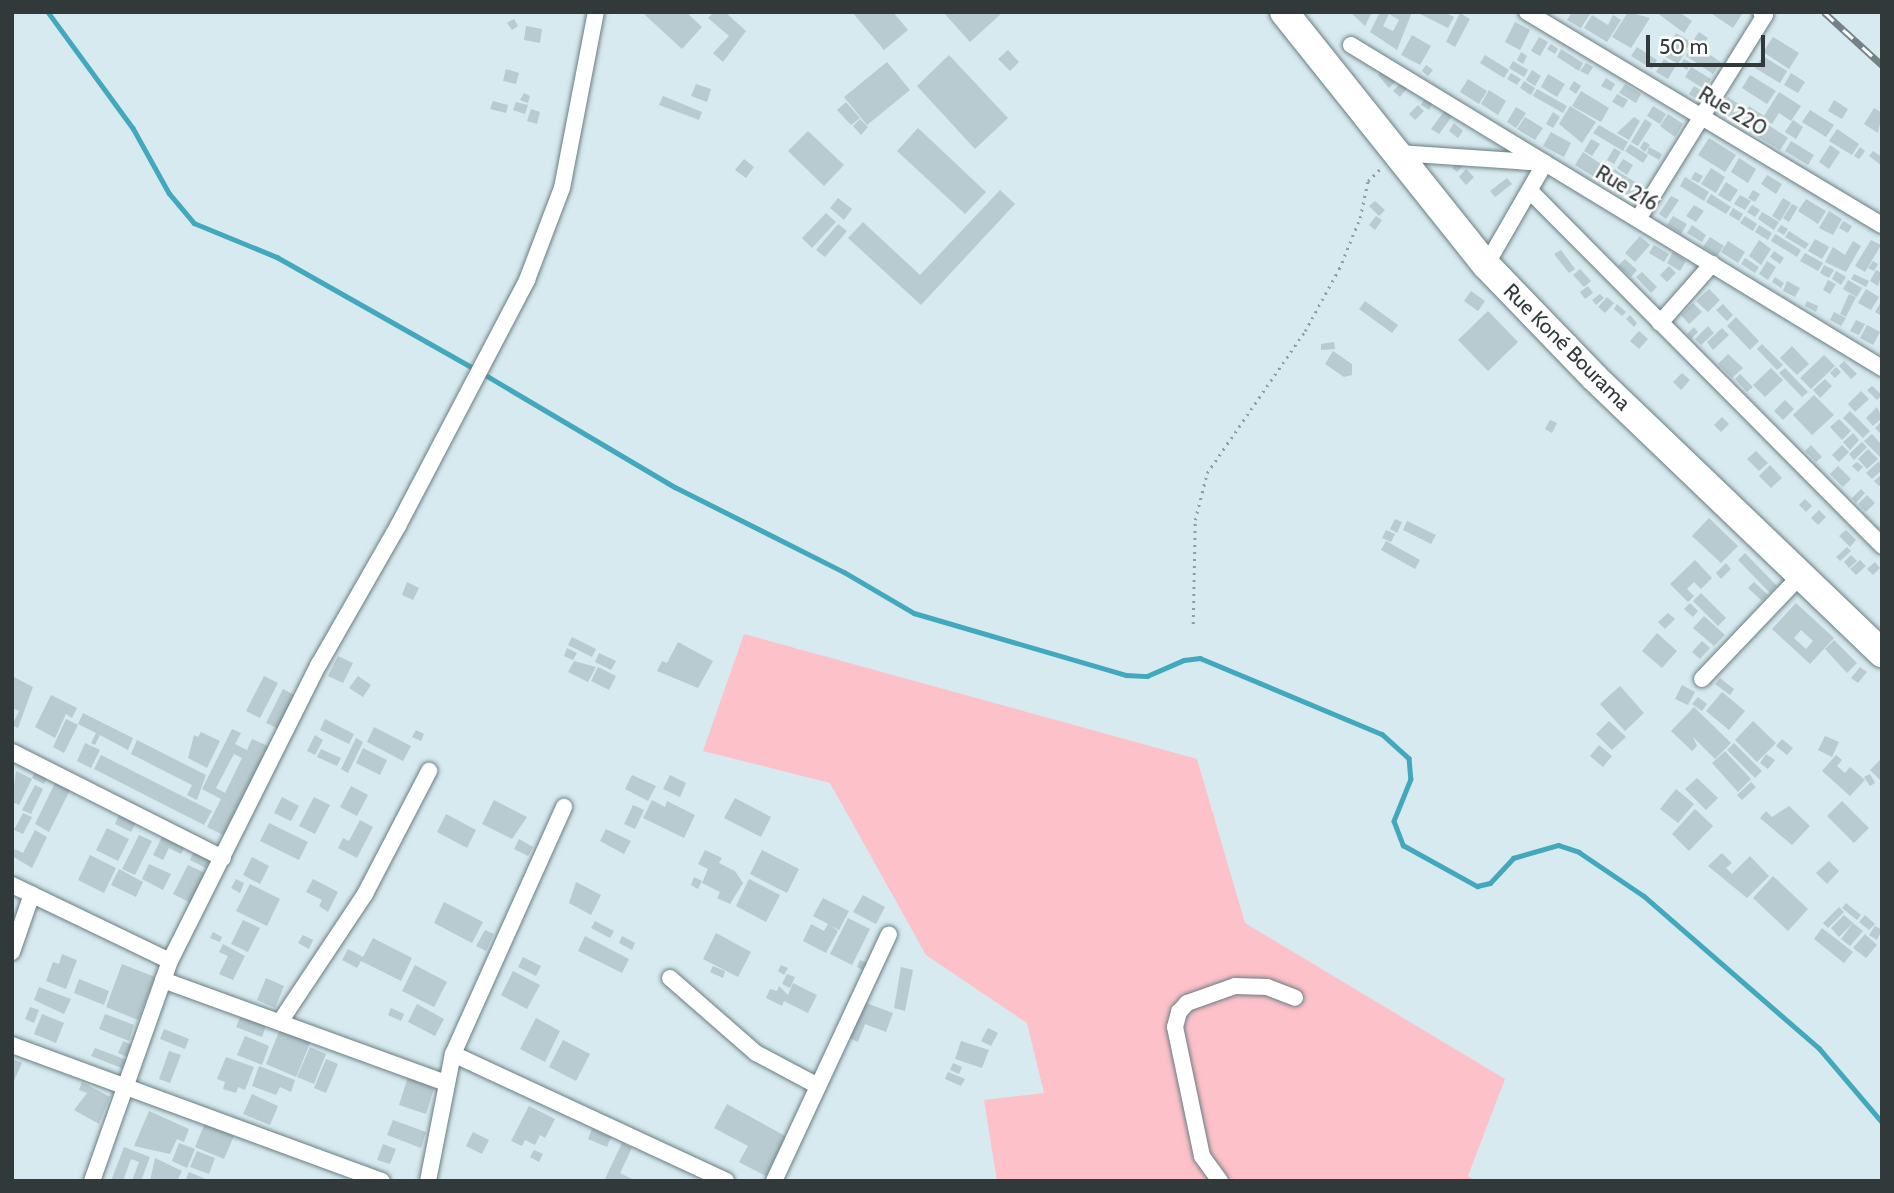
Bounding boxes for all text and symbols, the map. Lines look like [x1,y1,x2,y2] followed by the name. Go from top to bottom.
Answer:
[1649,21,1768,65] scale bar
[1659,34,1708,59] text: 50 m
[1694,81,1772,141] street label: Rue 220
[1591,160,1663,216] street label: Rue 216
[1498,278,1636,416] street label: Rue Koné Bourama

